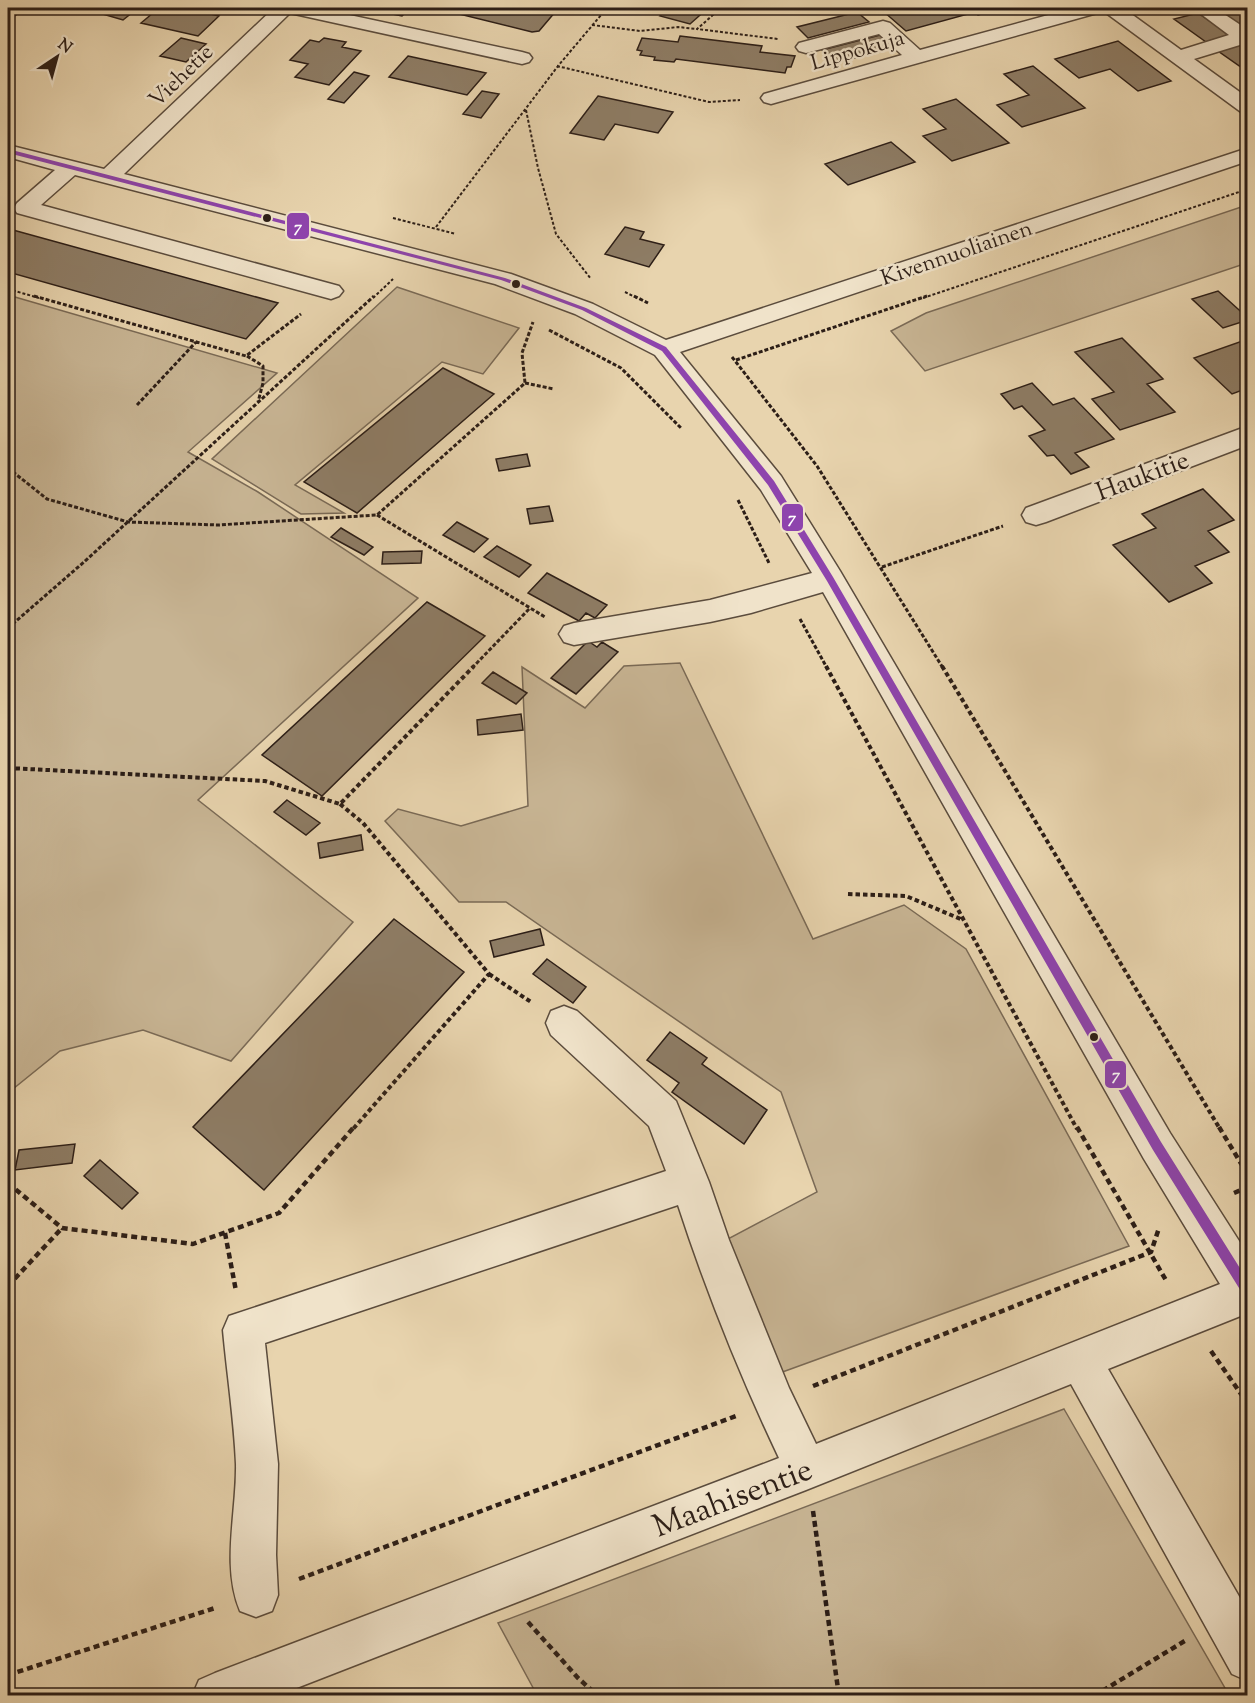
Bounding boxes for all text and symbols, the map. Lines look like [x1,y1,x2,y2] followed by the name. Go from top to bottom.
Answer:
[807,23,908,81] street label: Lippokuja
[27,27,87,87] north arrow
[52,34,76,60] text: N
[142,38,222,116] street label: Viehetie
[261,212,273,224] unlabelled marker
[286,212,310,240] line badge: 7
[877,214,1037,296] street label: Kivennuoliainen
[294,217,303,240] text: 7
[510,278,522,290] unlabelled marker
[1091,443,1195,512] street label: Haukitie
[781,503,804,532] line badge: 7
[788,508,797,531] text: 7
[1088,1031,1100,1043] unlabelled marker
[1104,1060,1127,1089] line badge: 7
[1112,1065,1121,1088] text: 7
[647,1448,820,1551] street label: Maahisentie

